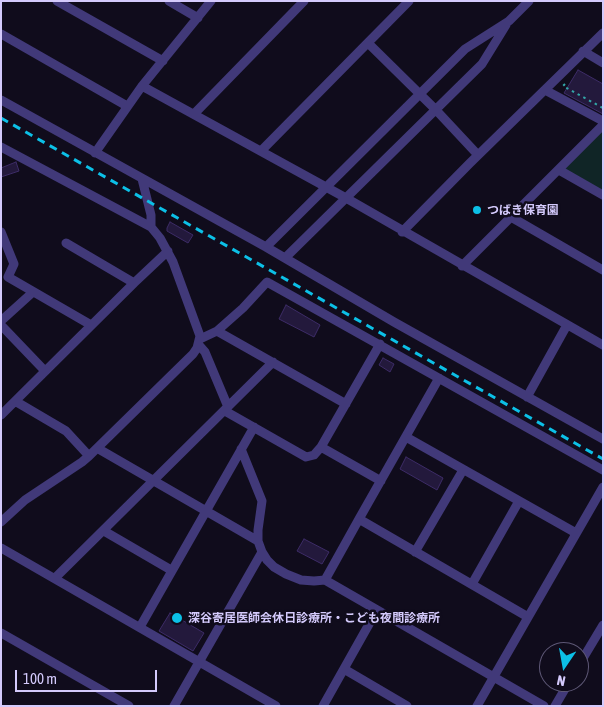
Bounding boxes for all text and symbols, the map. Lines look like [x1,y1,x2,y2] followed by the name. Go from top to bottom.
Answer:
[487,203,559,217] place label: つばき保育園
[471,204,483,216] marker: つばき保育園
[170,611,184,625] marker: 深谷寄居医師会休日診療所・こども夜間診療所
[188,611,440,625] place label: 深谷寄居医師会休日診療所・こども夜間診療所
[539,642,589,692] north arrow
[18,660,160,692] scale bar
[23,670,57,687] text: 100 m
[555,672,567,689] text: N

